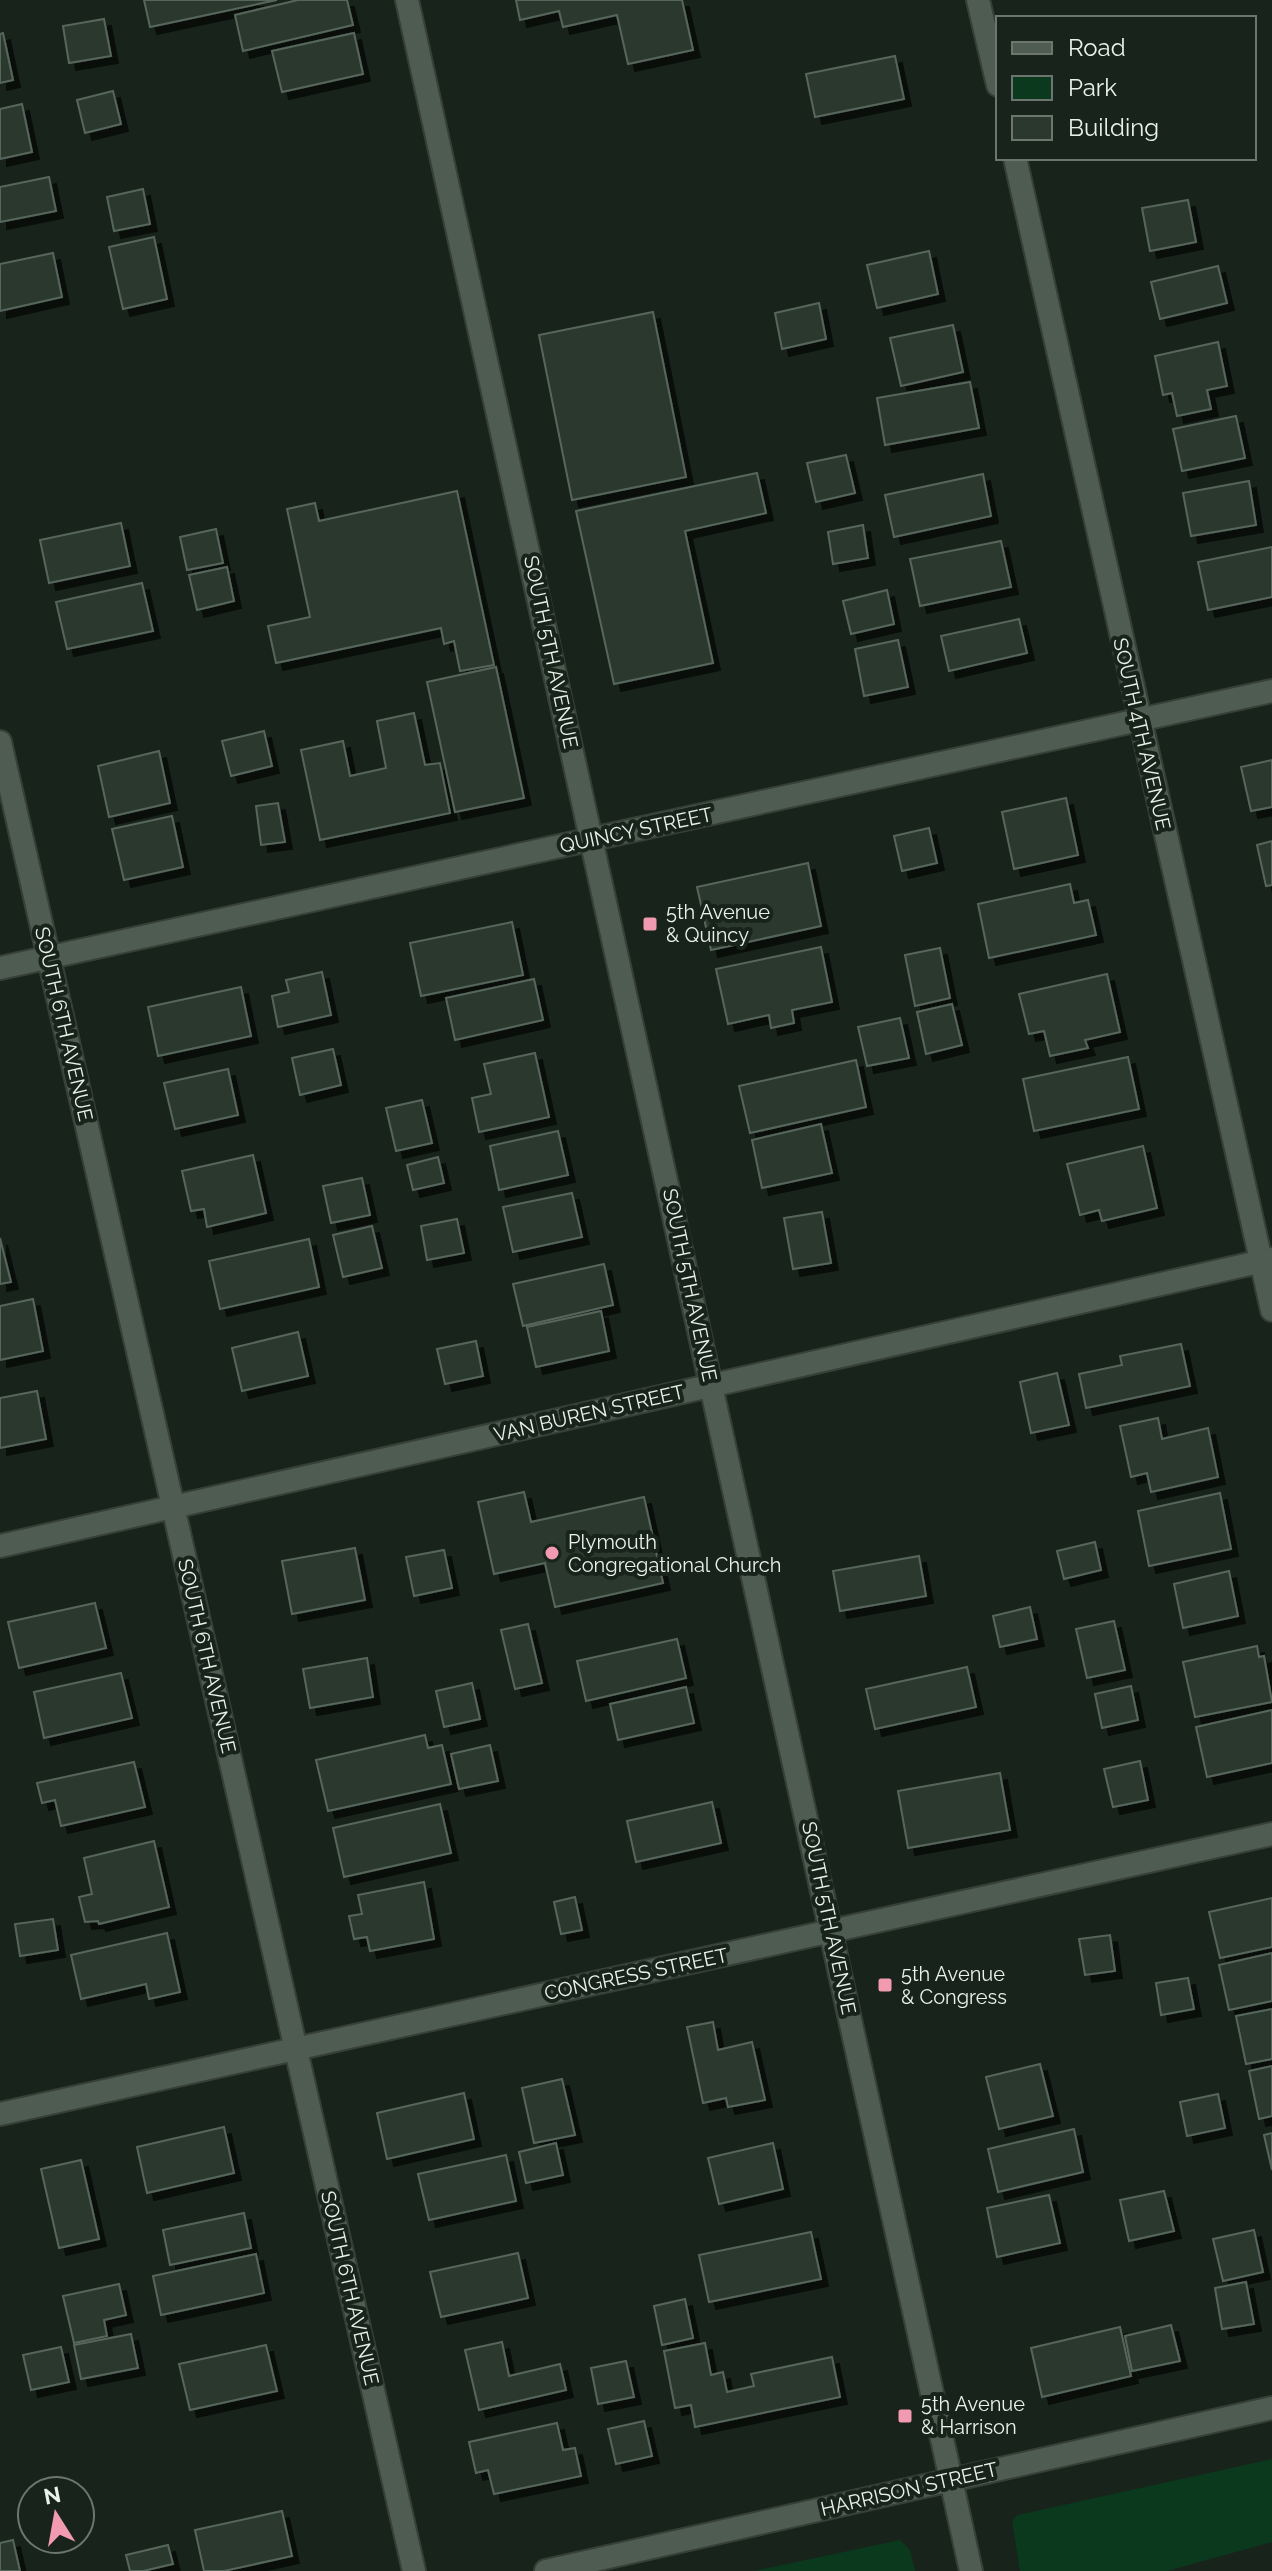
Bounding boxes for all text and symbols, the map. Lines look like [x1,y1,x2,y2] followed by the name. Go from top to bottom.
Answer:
[996,16,1256,160] legend
[1068,33,1126,62] text: Road
[1068,73,1117,102] text: Park
[1068,113,1159,142] text: Building
[519,553,583,751] street label: SOUTH 5TH AVENUE
[1108,636,1176,832] street label: SOUTH 4TH AVENUE
[558,802,714,858] street label: QUINCY STREET
[666,900,770,947] place label: 5th Avenue & Quincy
[641,915,659,933] marker: 5th Avenue & Quincy
[30,925,98,1123] street label: SOUTH 6TH AVENUE
[658,1186,722,1384] street label: SOUTH 5TH AVENUE
[491,1379,687,1447] street label: VAN BUREN STREET
[568,1530,781,1577] place label: Plymouth Congregational Church
[543,1544,561,1562] marker: Plymouth Congregational Church
[173,1557,241,1755] street label: SOUTH 6TH AVENUE
[797,1819,861,2017] street label: SOUTH 5TH AVENUE
[542,1943,730,2005] street label: CONGRESS STREET
[901,1962,1007,2009] place label: 5th Avenue & Congress
[876,1976,894,1994] marker: 5th Avenue & Congress
[316,2189,384,2387] street label: SOUTH 6TH AVENUE
[921,2392,1025,2439] place label: 5th Avenue & Harrison
[896,2407,914,2425] marker: 5th Avenue & Harrison
[818,2457,1000,2521] street label: HARRISON STREET
[16,2475,96,2555] north arrow
[41,2481,63,2510] text: N

